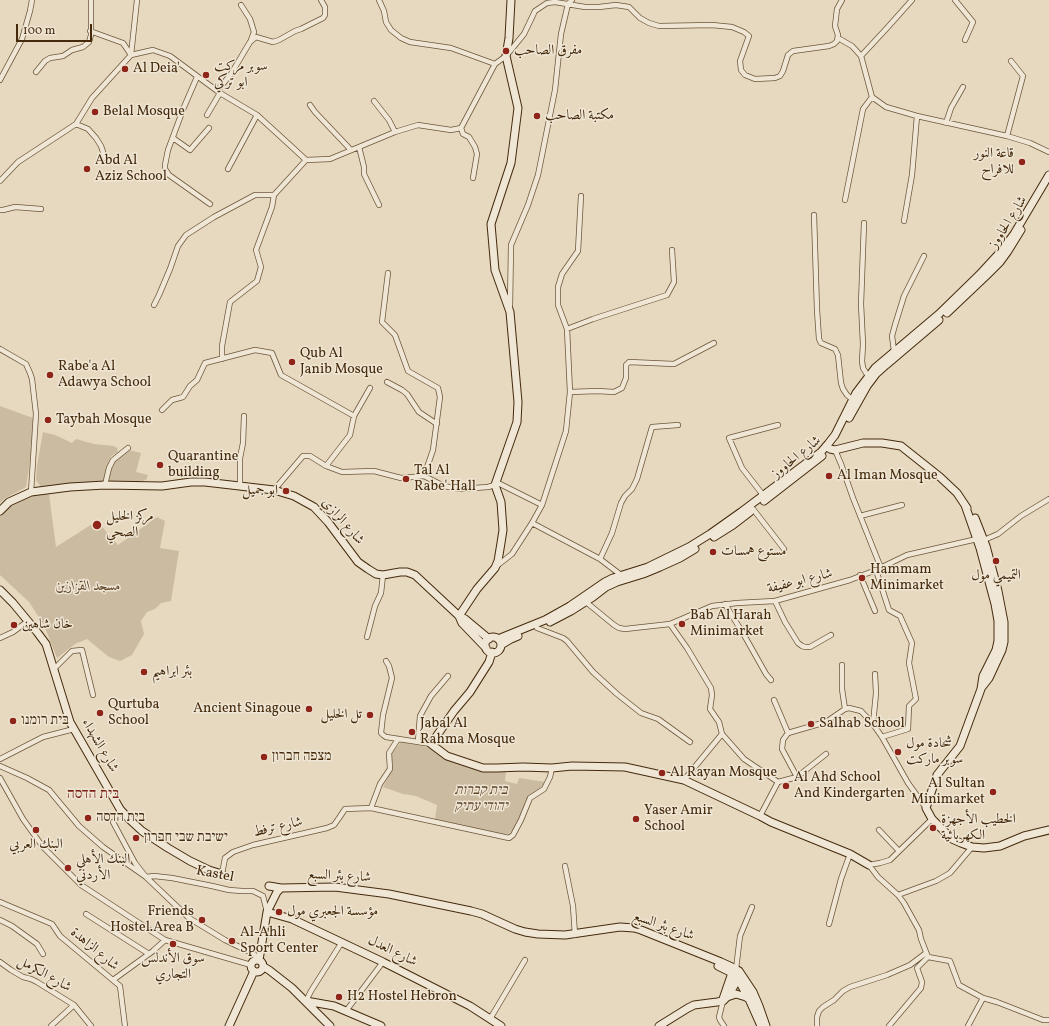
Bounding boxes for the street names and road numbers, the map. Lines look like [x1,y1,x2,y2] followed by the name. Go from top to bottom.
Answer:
[986,194,1032,252] street label: شارع الحاووز
[769,433,825,483] street label: شارع الحاووز
[317,495,367,549] street label: شارع الرازي
[766,566,834,598] street label: شارع ابو عفيفة
[77,716,121,776] street label: شارع الشهداء
[252,814,304,842] street label: شارع ترفط
[195,863,235,887] street label: Kastel
[307,867,371,887] street label: شارع بئر السبع
[630,909,696,945] street label: شارع بئر السبع
[66,925,122,975] street label: شارع الزاهدة
[365,933,419,971] street label: شارع العدل
[14,953,74,997] street label: شارع الكرمل

